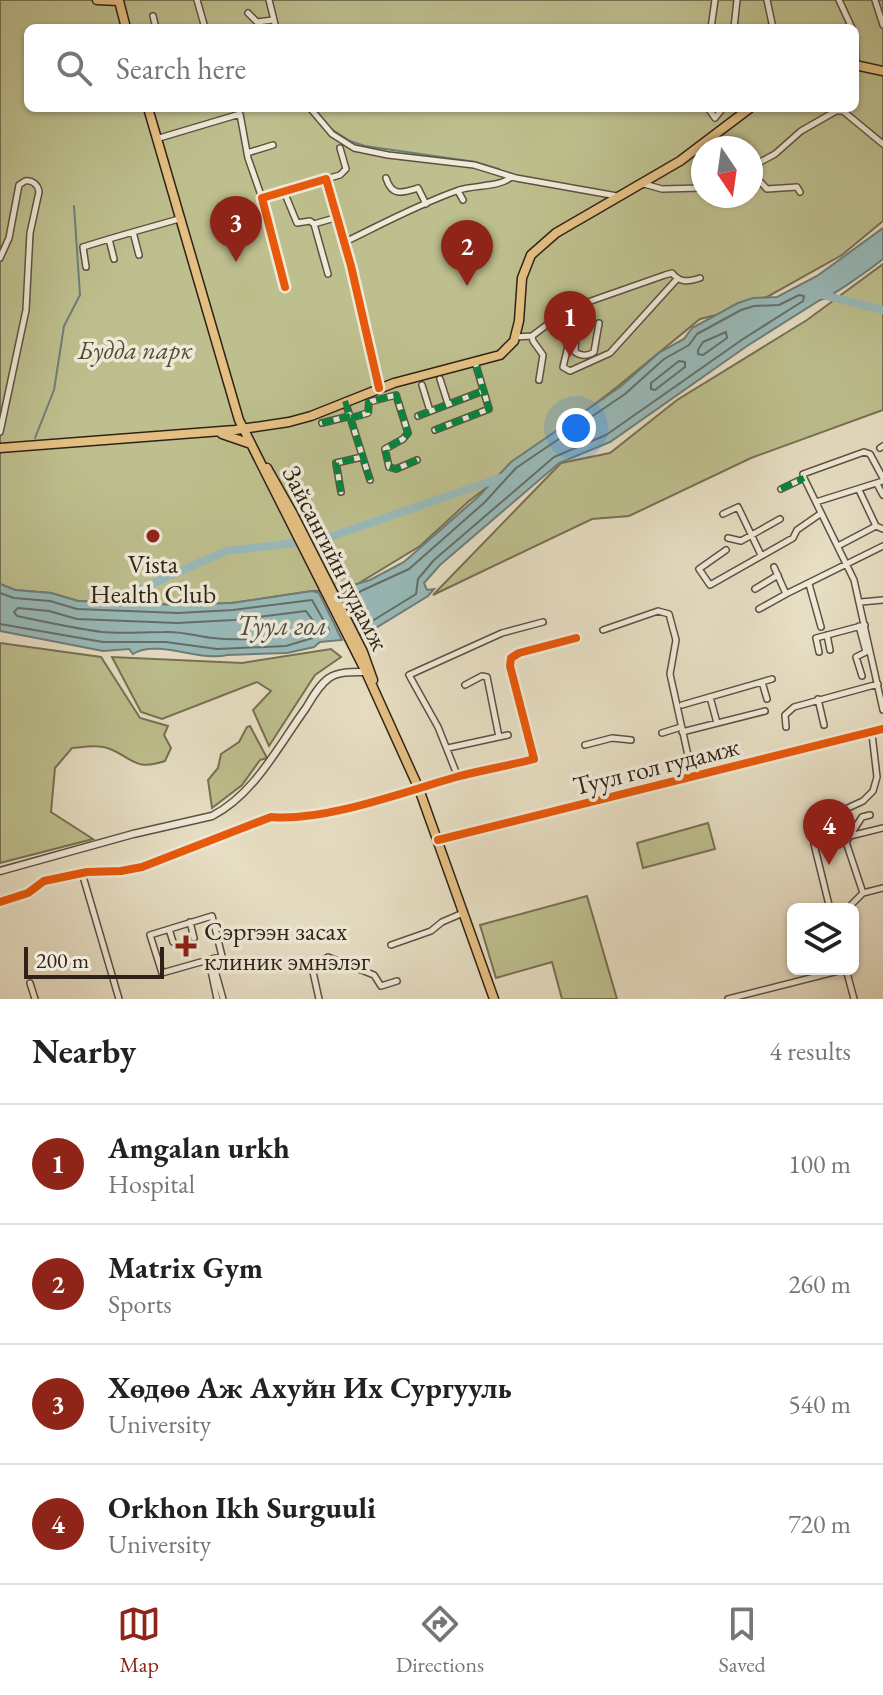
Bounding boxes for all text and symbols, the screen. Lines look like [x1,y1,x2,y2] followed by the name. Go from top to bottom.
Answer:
[24,24,859,112] search box
[52,46,96,90] icon: search
[116,49,246,88] text: Search here
[691,136,763,208] north arrow
[210,196,262,262] pin: 3
[441,220,493,286] pin: 2
[544,291,596,357] pin: 1
[77,333,193,367] park label: Будда парк
[556,408,596,448] your location
[275,460,397,656] street label: Зайсангийн гудамж
[144,527,162,545] marker: Vista Health Club
[90,547,216,611] place label: Vista Health Club
[237,607,327,643] water label: Туул гол
[569,729,743,803] street label: Туул гол гудамж
[803,799,855,865] pin: 4
[787,903,859,975] map controls
[787,903,859,975] button: layers
[204,914,370,978] place label: Сэргээн засах клиник эмнэлэг
[175,935,197,957] marker: Сэргээн засах клиник эмнэлэг
[24,943,164,979] scale bar
[36,946,89,975] text: 200 m
[32,1029,136,1073] text: Nearby
[770,1034,851,1068] text: 4 results
[108,1128,290,1167] text: Amgalan urkh
[51,1147,65,1181] text: 1
[788,1147,851,1181] text: 100 m
[108,1167,195,1201] text: Hospital
[108,1248,263,1287] text: Matrix Gym
[51,1267,65,1301] text: 2
[788,1267,851,1301] text: 260 m
[108,1287,172,1321] text: Sports
[108,1368,512,1407] text: Хөдөө Аж Ахуйн Их Сургууль
[51,1387,65,1421] text: 3
[788,1387,851,1421] text: 540 m
[108,1407,211,1441] text: University
[108,1488,376,1527] text: Orkhon Ikh Surguuli
[51,1507,65,1541] text: 4
[788,1507,851,1541] text: 720 m
[108,1527,211,1561] text: University
[117,1602,161,1679] tab: Map
[396,1602,484,1679] tab: Directions
[719,1602,766,1679] tab: Saved

